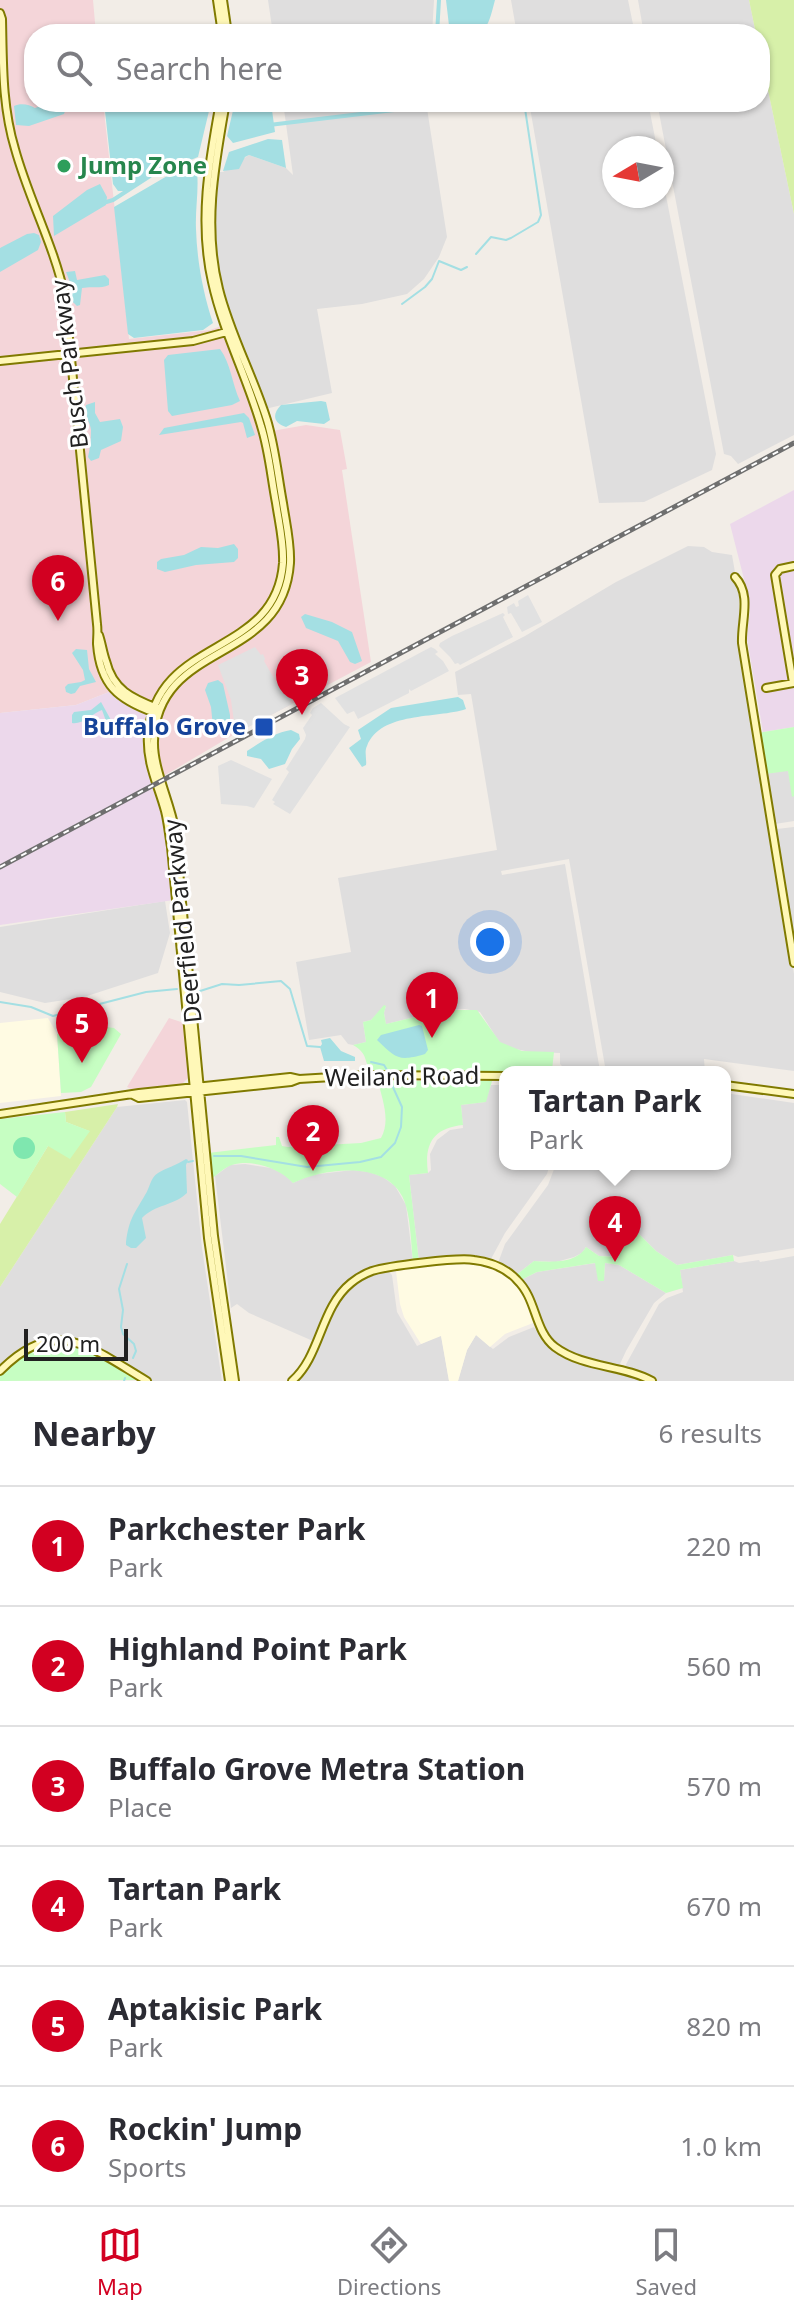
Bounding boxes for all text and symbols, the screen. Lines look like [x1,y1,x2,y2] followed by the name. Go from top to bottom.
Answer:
[24,24,770,112] search box
[52,46,96,90] icon: search
[116,48,283,89] text: Search here
[602,136,674,208] north arrow
[78,148,207,181] place label: Jump Zone
[55,157,73,175] marker: Jump Zone
[42,277,95,450] street label: Busch Parkway
[32,555,84,621] pin: 6
[276,649,328,715] pin: 3
[83,709,246,742] place label: Buffalo Grove
[253,716,275,738] marker: Buffalo Grove
[154,817,209,1025] street label: Deerfield Parkway
[470,922,510,962] your location
[406,972,458,1038] pin: 1
[56,997,108,1063] pin: 5
[324,1058,480,1093] street label: Weiland Road
[499,1066,731,1170] popup
[528,1080,702,1121] text: Tartan Park
[287,1105,339,1171] pin: 2
[528,1121,583,1157] text: Park
[589,1196,641,1262] pin: 4
[24,1325,128,1361] scale bar
[36,1328,100,1358] text: 200 m
[32,1410,156,1456] text: Nearby
[658,1415,762,1451] text: 6 results
[108,1508,365,1549] text: Parkchester Park
[51,1528,65,1564] text: 1
[686,1528,762,1564] text: 220 m
[108,1549,163,1585] text: Park
[108,1628,407,1669] text: Highland Point Park
[51,1648,65,1684] text: 2
[686,1648,762,1684] text: 560 m
[108,1669,163,1705] text: Park
[108,1748,525,1789] text: Buffalo Grove Metra Station
[51,1768,65,1804] text: 3
[686,1768,762,1804] text: 570 m
[108,1789,172,1825] text: Place
[108,1868,281,1909] text: Tartan Park
[51,1888,65,1924] text: 4
[686,1888,762,1924] text: 670 m
[108,1909,163,1945] text: Park
[108,1988,322,2029] text: Aptakisic Park
[51,2008,65,2044] text: 5
[686,2008,762,2044] text: 820 m
[108,2029,163,2065] text: Park
[108,2108,302,2149] text: Rockin' Jump
[51,2128,65,2164] text: 6
[680,2128,762,2164] text: 1.0 km
[108,2149,187,2185] text: Sports
[97,2223,143,2301] tab: Map
[337,2223,441,2301] tab: Directions
[635,2223,697,2301] tab: Saved

